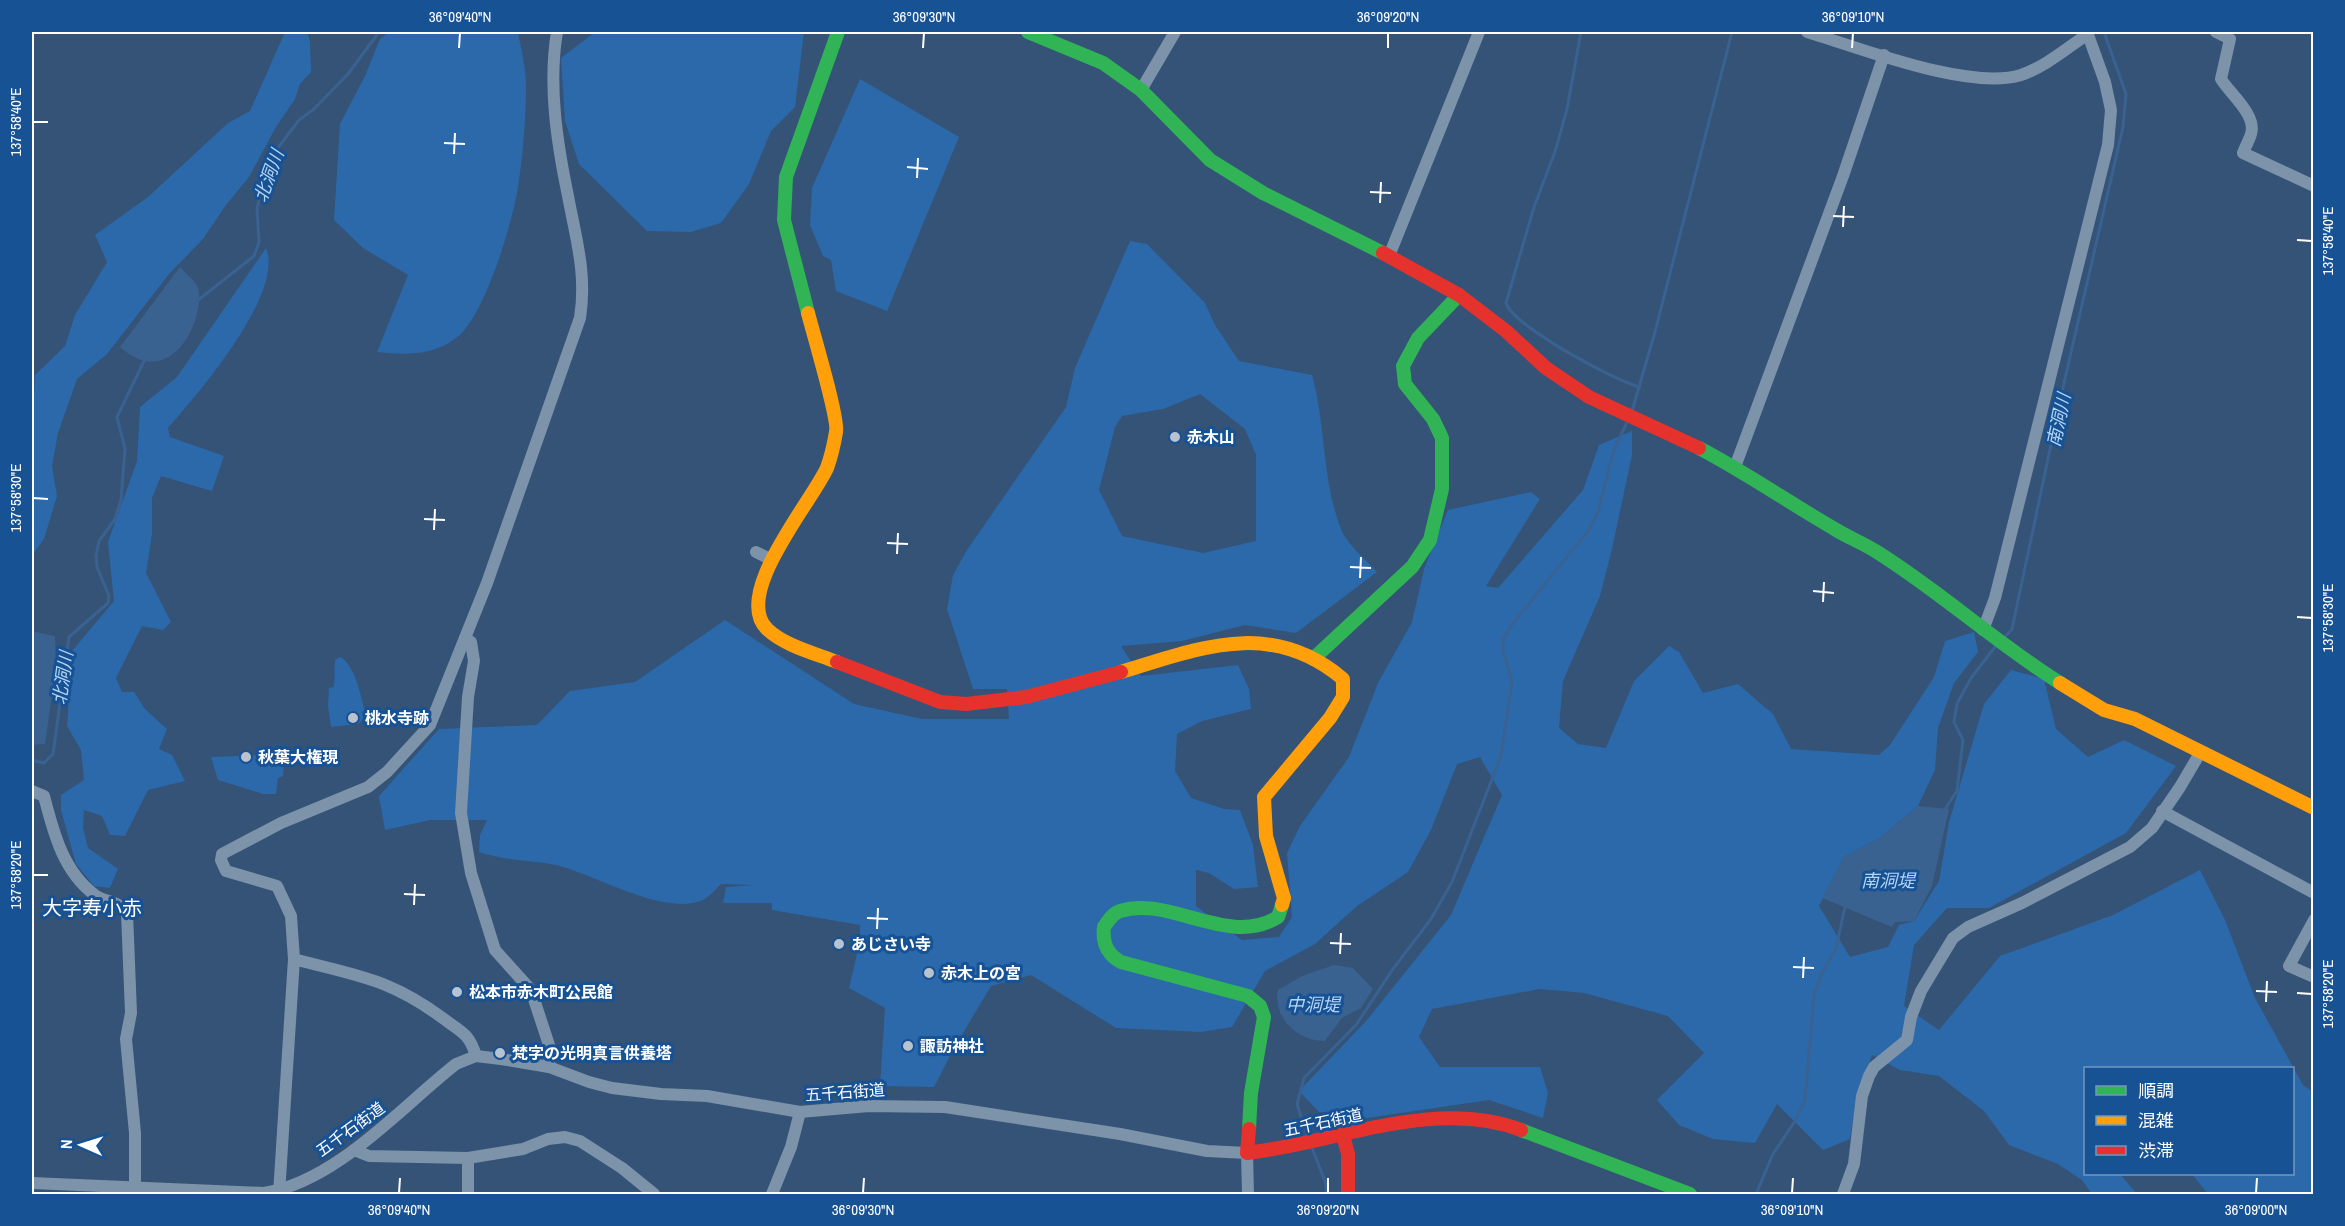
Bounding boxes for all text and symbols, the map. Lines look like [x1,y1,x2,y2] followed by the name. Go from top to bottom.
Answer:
[429,6,491,27] text: 36°09'40"N
[893,6,955,27] text: 36°09'30"N
[1357,6,1419,27] text: 36°09'20"N
[1822,6,1884,27] text: 36°09'10"N
[5,88,26,156] text: 137°58'40"E
[248,144,290,205] water label: 北洞川
[2317,207,2338,275] text: 137°58'40"E
[2041,389,2077,449] water label: 南洞川
[1187,426,1235,448] place label: 赤木山
[1168,430,1182,444] marker: 赤木山
[5,464,26,532] text: 137°58'30"E
[2317,584,2338,652] text: 137°58'30"E
[46,647,79,706] water label: 北洞川
[365,707,429,729] place label: 桃水寺跡
[346,711,360,725] marker: 桃水寺跡
[258,746,338,768] place label: 秋葉大権現
[239,750,253,764] marker: 秋葉大権現
[5,841,26,909] text: 137°58'20"E
[1861,868,1917,893] water label: 南洞堤
[42,894,142,921] district label: 大字寿小赤
[851,933,931,955] place label: あじさい寺
[832,937,846,951] marker: あじさい寺
[2317,960,2338,1028] text: 137°58'20"E
[941,962,1021,984] place label: 赤木上の宮
[922,966,936,980] marker: 赤木上の宮
[469,981,613,1003] place label: 松本市赤木町公民館
[450,985,464,999] marker: 松本市赤木町公民館
[1286,992,1342,1017] water label: 中洞堤
[920,1035,984,1057] place label: 諏訪神社
[901,1039,915,1053] marker: 諏訪神社
[512,1042,672,1064] place label: 梵字の光明真言供養塔
[493,1046,507,1060] marker: 梵字の光明真言供養塔
[2084,1067,2294,1175] legend
[804,1078,886,1106] street label: 五千石街道
[2138,1078,2174,1103] text: 順調
[311,1097,389,1161] street label: 五千石街道
[1282,1103,1364,1141] street label: 五千石街道
[2138,1108,2174,1133] text: 混雑
[51,1115,111,1175] north arrow
[2138,1138,2174,1163] text: 渋滞
[55,1139,77,1150] text: N
[368,1199,430,1220] text: 36°09'40"N
[832,1199,894,1220] text: 36°09'30"N
[1297,1199,1359,1220] text: 36°09'20"N
[1761,1199,1823,1220] text: 36°09'10"N
[2225,1199,2287,1220] text: 36°09'00"N

